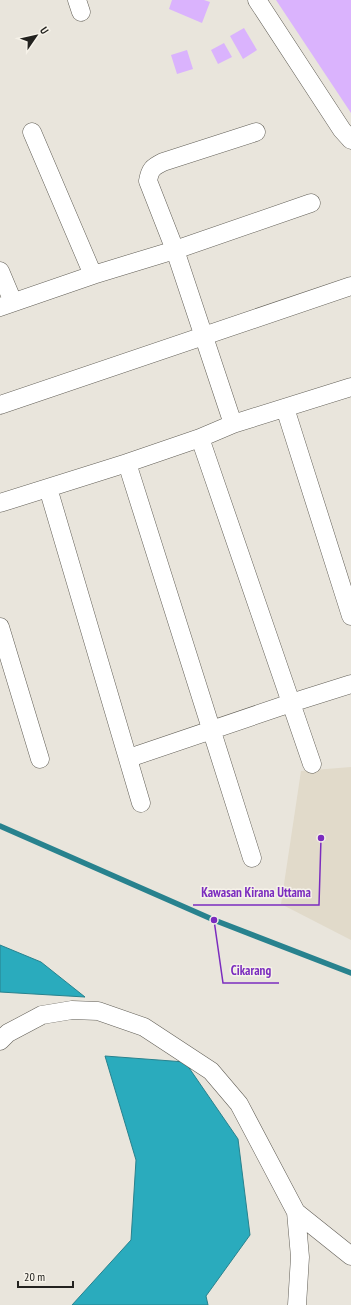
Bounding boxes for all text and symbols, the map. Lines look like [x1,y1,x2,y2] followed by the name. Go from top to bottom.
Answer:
[16,16,56,56] north arrow
[37,24,52,37] text: U
[193,880,319,905] callout: Kawasan Kirana Uttama
[201,884,311,901] text: Kawasan Kirana Uttama
[223,958,279,983] callout: Cikarang
[231,962,271,979] text: Cikarang
[18,1263,73,1289] scale bar
[24,1269,45,1284] text: 20 m

